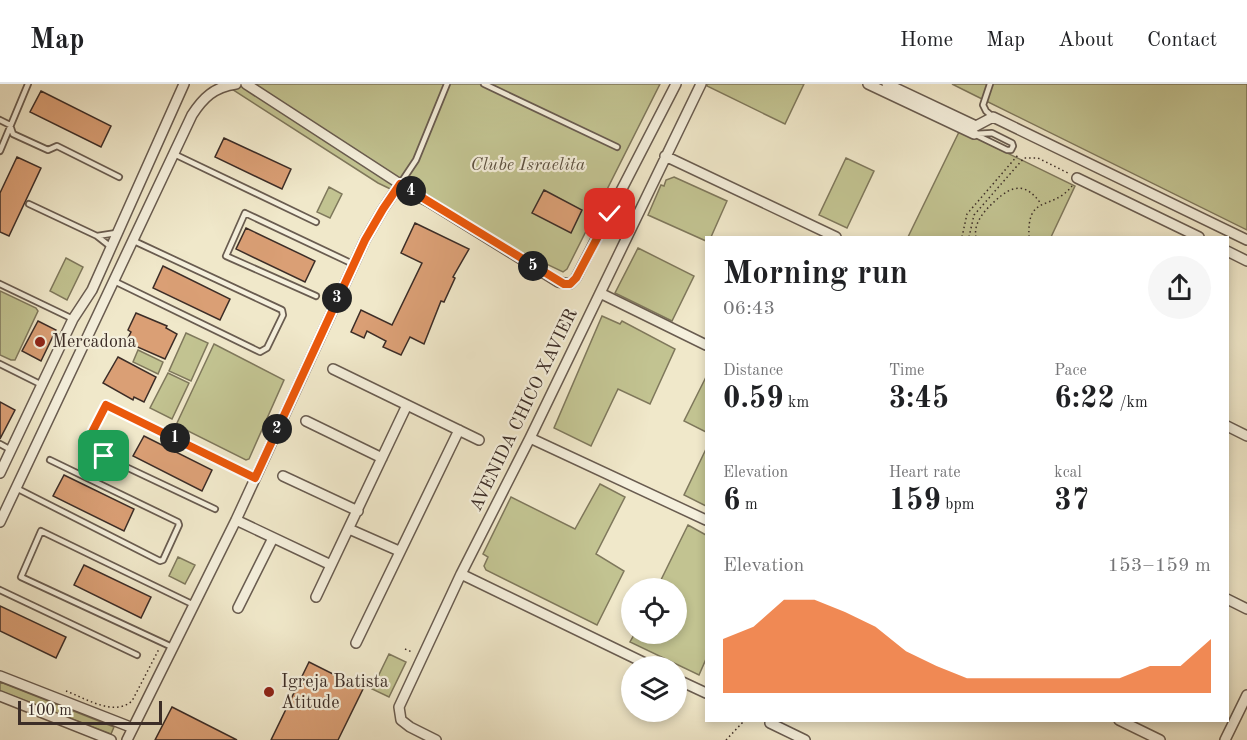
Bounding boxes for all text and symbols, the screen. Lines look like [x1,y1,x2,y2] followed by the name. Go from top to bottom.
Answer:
[30,27,84,55] text: Map
[900,30,953,51] text: Home
[986,30,1025,51] text: Map
[1058,30,1114,51] text: About
[1147,30,1217,51] text: Contact
[471,156,586,174] park label: Clube Israelita
[396,176,426,206] pin: 4
[406,183,416,199] text: 4
[584,188,635,239] pin
[593,197,626,230] icon: check
[518,251,548,281] pin: 5
[1148,256,1211,319] button: share
[528,258,538,274] text: 5
[723,258,908,291] text: Morning run
[322,283,352,313] pin: 3
[332,290,342,306] text: 3
[723,299,775,319] text: 06:43
[467,306,581,514] street label: AVENIDA CHICO XAVIER
[52,333,137,351] place label: Mercadona
[33,335,47,349] marker: Mercadona
[723,363,783,379] text: Distance
[889,363,924,379] text: Time
[1054,363,1087,379] text: Pace
[723,384,784,414] text: 0.59
[889,384,949,414] text: 3:45
[1054,384,1115,414] text: 6:22
[784,395,809,411] text: km
[1115,395,1148,411] text: /km
[262,414,292,444] pin: 2
[272,421,282,437] text: 2
[160,423,190,453] pin: 1
[78,430,129,481] pin
[170,430,180,446] text: 1
[87,439,120,472] icon: arrive
[723,465,788,481] text: Elevation
[889,465,961,481] text: Heart rate
[1054,465,1082,481] text: kcal
[723,486,740,516] text: 6
[889,486,941,516] text: 159
[1054,486,1089,516] text: 37
[740,497,758,513] text: m
[941,497,975,513] text: bpm
[723,556,804,576] text: Elevation
[1108,556,1211,576] text: 153–159 m
[621,578,687,722] map controls
[621,578,687,644] button: locate
[621,656,687,722] button: layers
[281,673,389,712] place label: Igreja Batista Atitude
[262,685,276,699] marker: Igreja Batista Atitude
[18,698,162,726] scale bar
[27,703,72,719] text: 100 m

